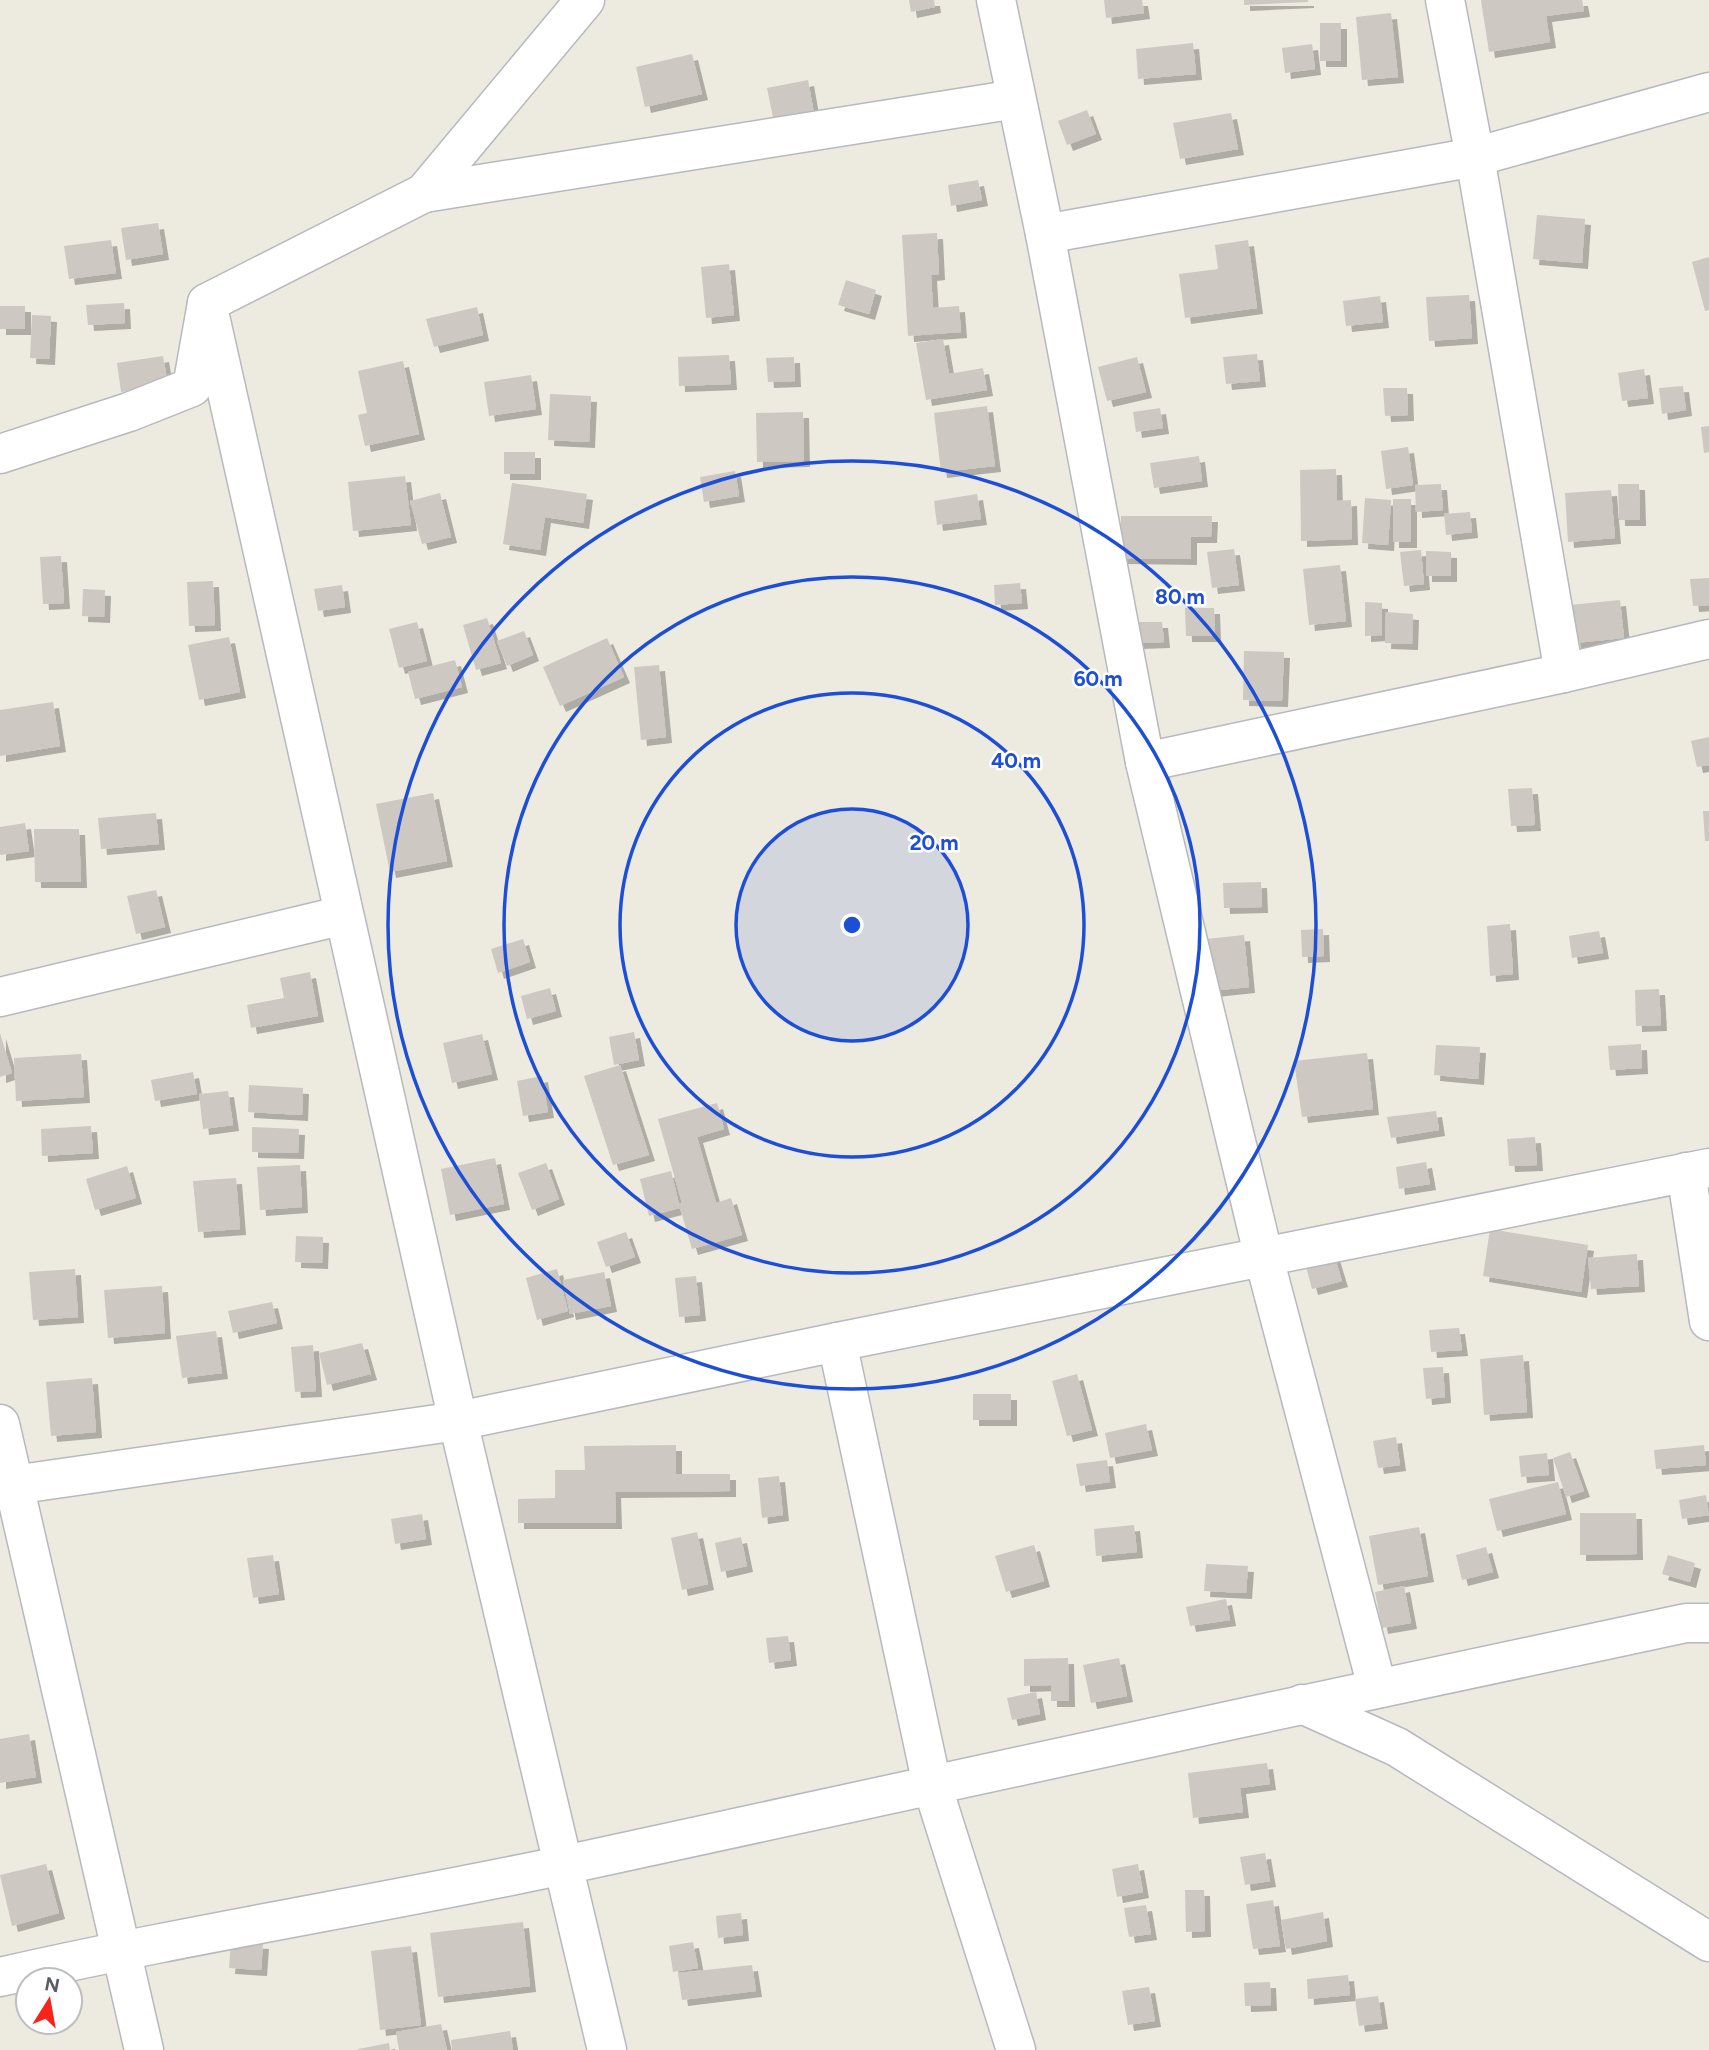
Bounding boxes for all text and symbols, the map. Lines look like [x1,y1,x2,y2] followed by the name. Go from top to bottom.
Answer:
[1155,584,1205,609] text: 80 m
[1073,666,1123,691] text: 60 m
[991,748,1041,773] text: 40 m
[909,830,959,855] text: 20 m
[840,913,864,937] centre of rings
[14,1966,84,2036] north arrow
[43,1972,62,1997] text: N

